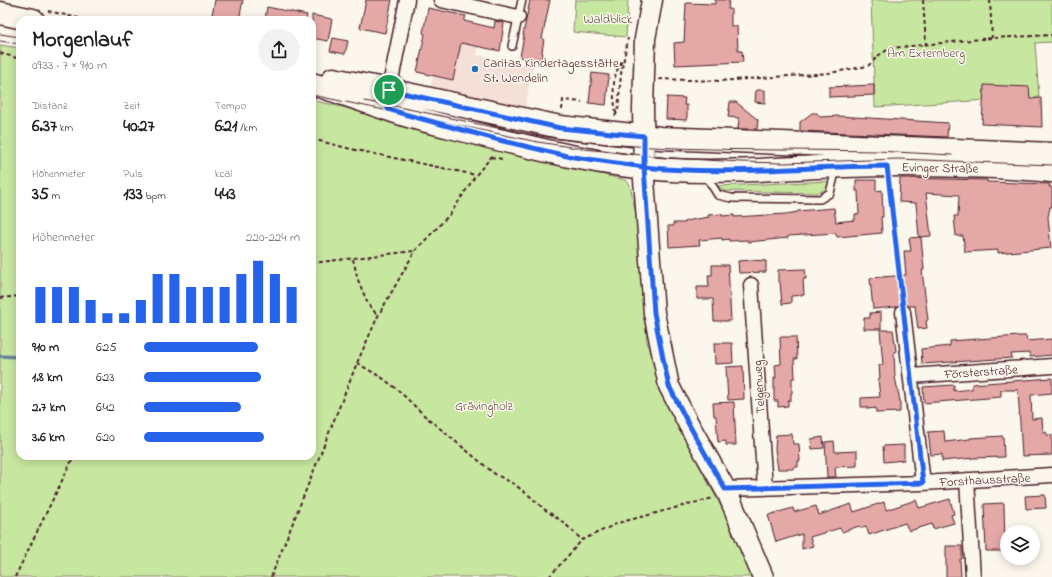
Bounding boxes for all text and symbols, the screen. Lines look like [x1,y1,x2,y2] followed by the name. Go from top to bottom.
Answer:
[583,10,633,29] park label: Waldblick
[32,25,133,57] text: Morgenlauf
[258,29,300,71] button: share
[887,44,965,64] park label: Am Externberg
[483,54,619,88] place label: Caritas Kindertagesstätte St. Wendelin
[32,56,107,75] text: 09:33 · 7 × 910 m
[470,64,480,74] marker: Caritas Kindertagesstätte St. Wendelin
[372,73,406,107] pin
[378,79,400,101] icon: arrive
[32,98,67,114] text: Distanz
[123,98,140,114] text: Zeit
[215,98,246,114] text: Tempo
[32,114,57,139] text: 6.37
[123,114,155,139] text: 40:27
[215,114,237,139] text: 6:21
[57,120,73,136] text: km
[237,120,257,136] text: /km
[901,158,979,180] street label: Evinger Straße
[32,166,85,182] text: Höhenmeter
[123,166,143,182] text: Puls
[215,166,232,182] text: kcal
[32,182,49,207] text: 35
[123,182,143,207] text: 133
[215,182,236,207] text: 443
[49,188,60,204] text: m
[143,188,166,204] text: bpm
[32,228,94,247] text: Höhenmeter
[246,228,300,247] text: 220–224 m
[32,338,59,357] text: 910 m
[96,338,117,357] text: 6:25
[748,359,772,414] street label: Telgenweg
[943,360,1019,385] street label: Försterstraße
[32,368,63,387] text: 1.8 km
[96,368,115,387] text: 6:23
[455,397,514,417] park label: Grävingholz
[32,398,66,417] text: 2.7 km
[96,398,115,417] text: 6:42
[32,428,65,447] text: 3.6 km
[96,428,115,447] text: 6:20
[938,469,1031,492] street label: Forsthausstraße
[1000,525,1040,565] map controls
[1000,525,1040,565] button: layers

